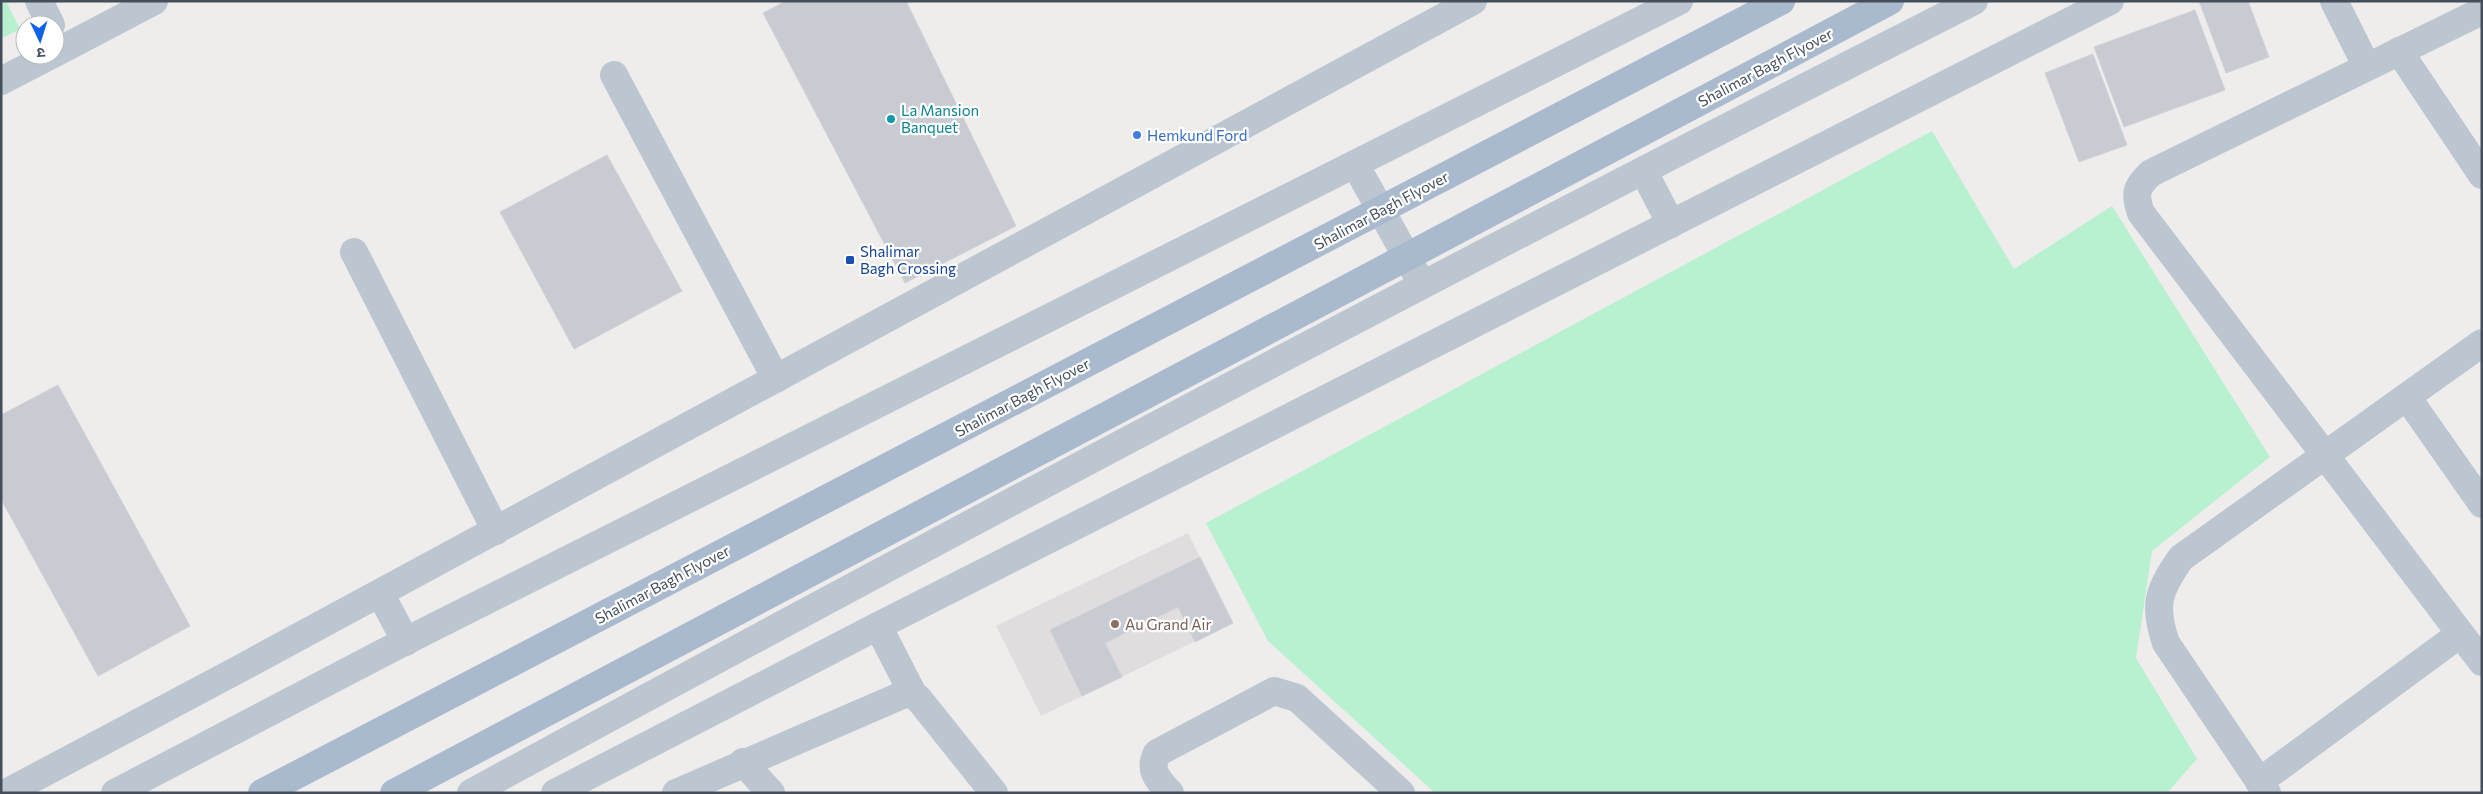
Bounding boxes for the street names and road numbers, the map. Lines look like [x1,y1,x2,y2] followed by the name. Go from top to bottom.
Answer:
[1695,24,1835,110] street label: Shalimar Bagh Flyover
[1311,167,1451,253] street label: Shalimar Bagh Flyover
[952,354,1092,440] street label: Shalimar Bagh Flyover
[592,541,732,627] street label: Shalimar Bagh Flyover

